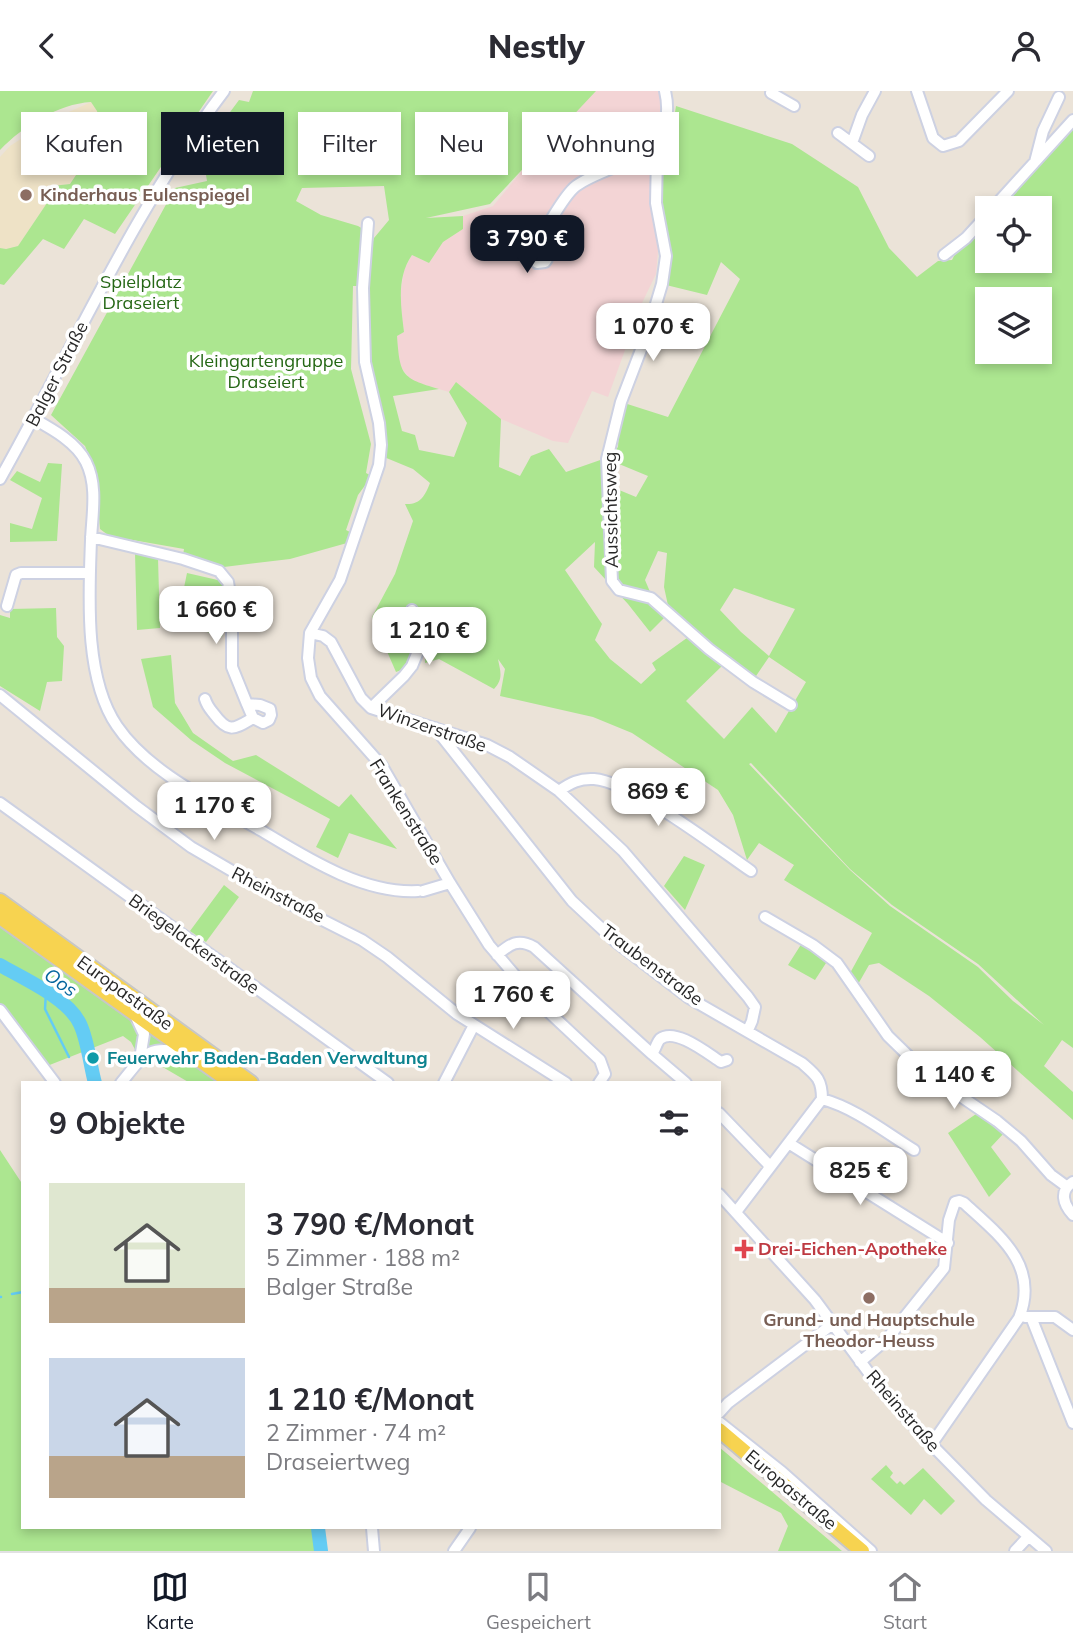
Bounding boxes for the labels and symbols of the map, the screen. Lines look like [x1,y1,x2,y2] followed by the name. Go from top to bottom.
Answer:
[40,183,250,206] place label: Kinderhaus Eulenspiegel
[18,187,34,203] marker: Kinderhaus Eulenspiegel
[462,215,592,275] pin: 3 790 €
[100,270,182,314] park label: Spielplatz Draseiert
[588,303,718,363] pin: 1 070 €
[20,317,93,430] street label: Balger Straße
[189,349,343,393] park label: Kleingartengruppe Draseiert
[598,452,623,568] street label: Aussichtsweg
[151,587,281,646] pin: 1 660 €
[364,607,494,667] pin: 1 210 €
[375,698,490,757] street label: Winzerstraße
[365,754,448,869] street label: Frankenstraße
[609,769,707,828] pin: 869 €
[149,783,279,842] pin: 1 170 €
[228,861,329,928] street label: Rheinstraße
[124,888,264,999] street label: Briegelackerstraße
[597,919,708,1010] street label: Traubenstraße
[73,950,178,1035] street label: Europastraße
[40,962,82,1002] water label: Oos
[448,971,578,1031] pin: 1 760 €
[107,1046,428,1069] place label: Feuerwehr Baden-Baden Verwaltung
[85,1050,101,1066] marker: Feuerwehr Baden-Baden Verwaltung
[889,1051,1019,1111] pin: 1 140 €
[811,1147,909,1207] pin: 825 €
[758,1237,947,1260] place label: Drei-Eichen-Apotheke
[736,1241,752,1257] marker: Drei-Eichen-Apotheke
[861,1290,877,1306] marker: Grund- und Hauptschule Theodor-Heuss
[763,1308,975,1352] place label: Grund- und Hauptschule Theodor-Heuss
[861,1365,945,1456] street label: Rheinstraße
[741,1445,842,1535] street label: Europastraße

